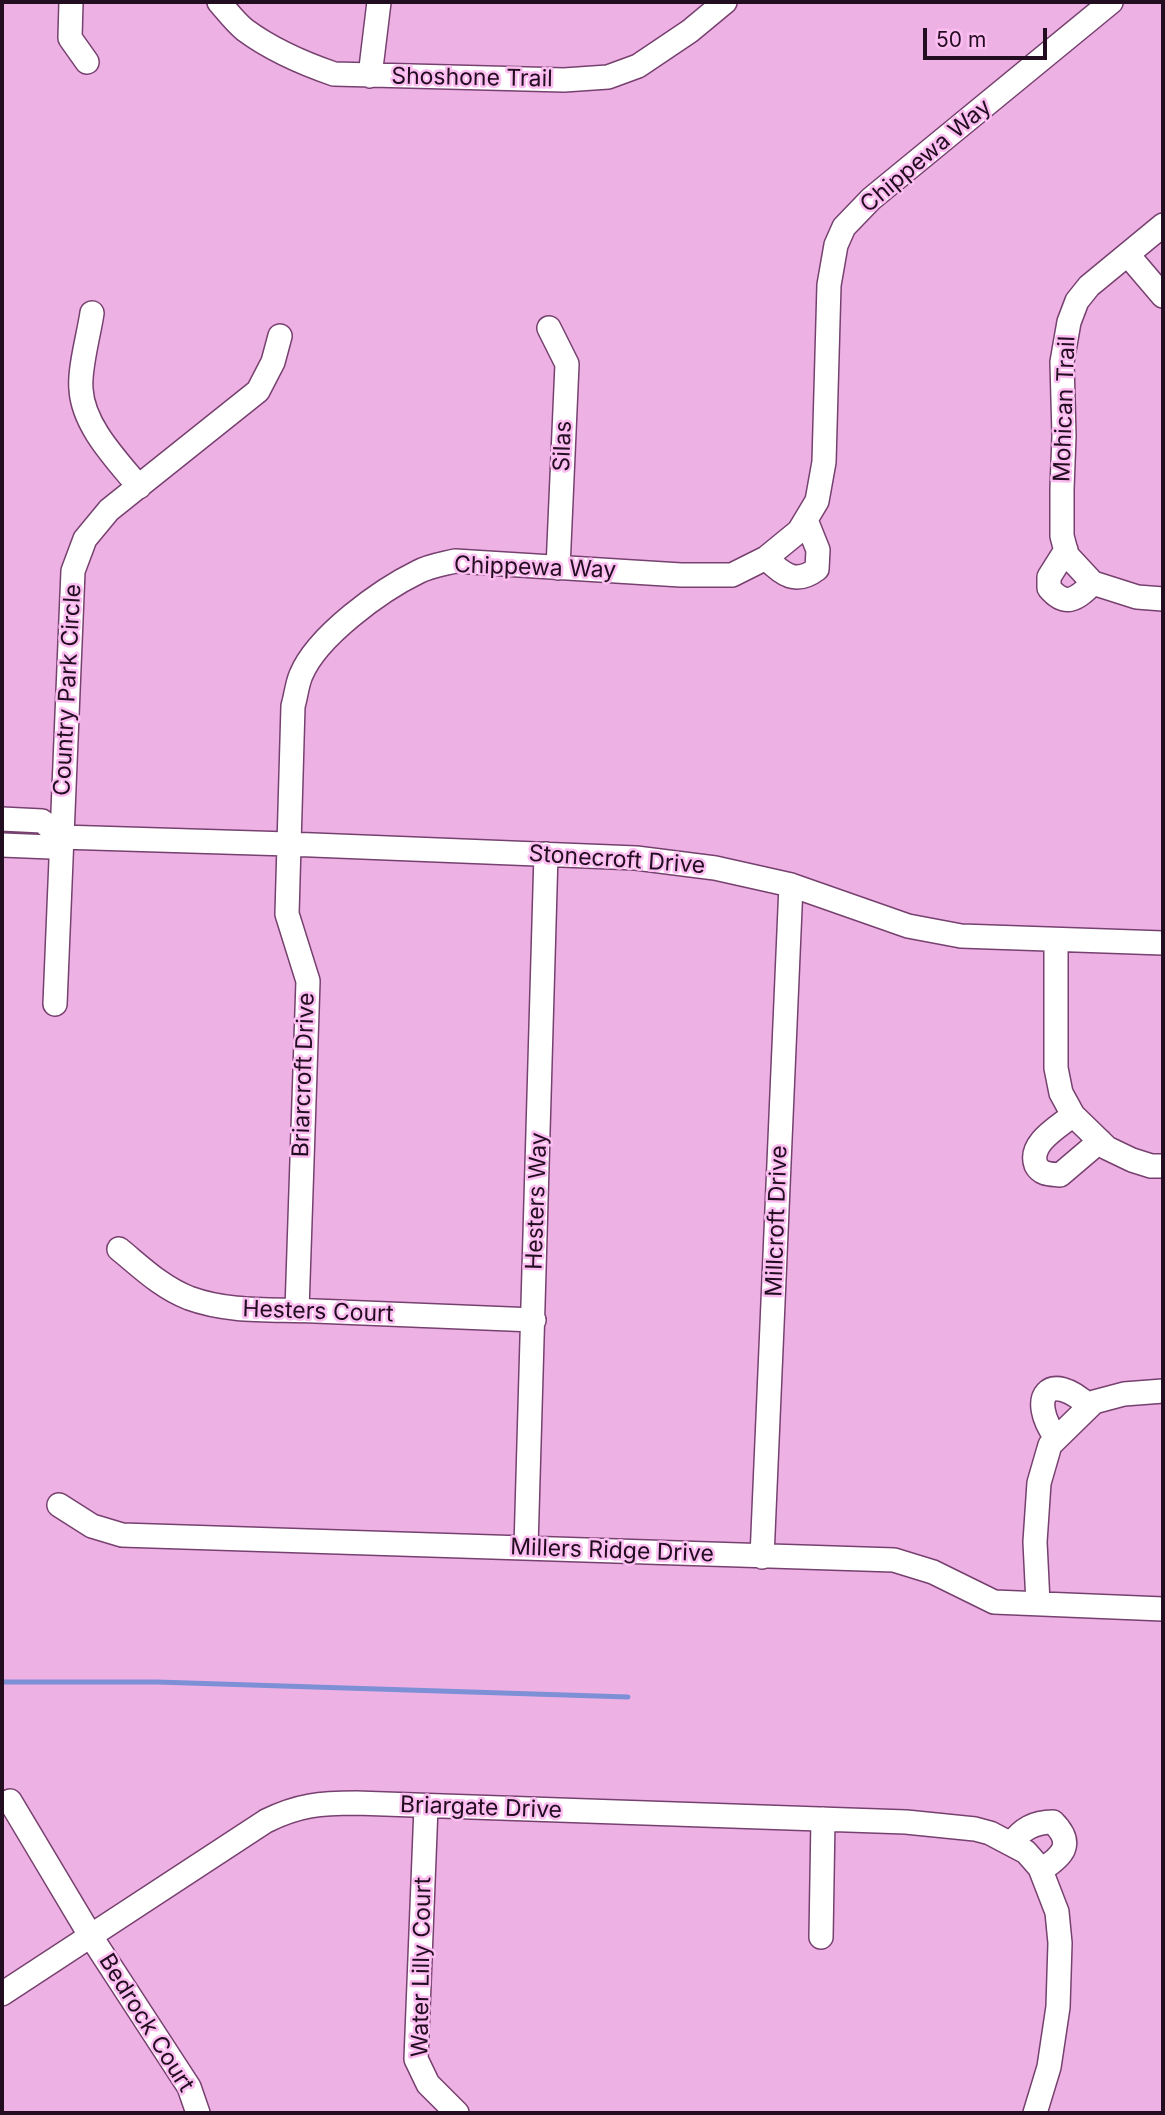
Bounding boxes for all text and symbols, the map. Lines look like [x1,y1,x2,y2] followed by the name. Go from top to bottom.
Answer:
[927,14,1051,58] scale bar
[936,27,986,52] text: 50 m
[391,63,553,93] street label: Shoshone Trail
[855,93,997,219] street label: Chippewa Way
[1049,335,1081,483] street label: Mohican Trail
[548,420,578,472] street label: Silas
[453,551,617,585] street label: Chippewa Way
[49,583,87,797] street label: Country Park Circle
[528,840,706,880] street label: Stonecroft Drive
[287,992,321,1158] street label: Briarcroft Drive
[521,1132,553,1270] street label: Hesters Way
[761,1145,793,1297] street label: Millcroft Drive
[242,1296,394,1328] street label: Hesters Court
[510,1534,714,1568] street label: Millers Ridge Drive
[400,1791,562,1825] street label: Briargate Drive
[407,1877,437,2057] street label: Water Lilly Court
[93,1949,199,2097] street label: Bedrock Court

